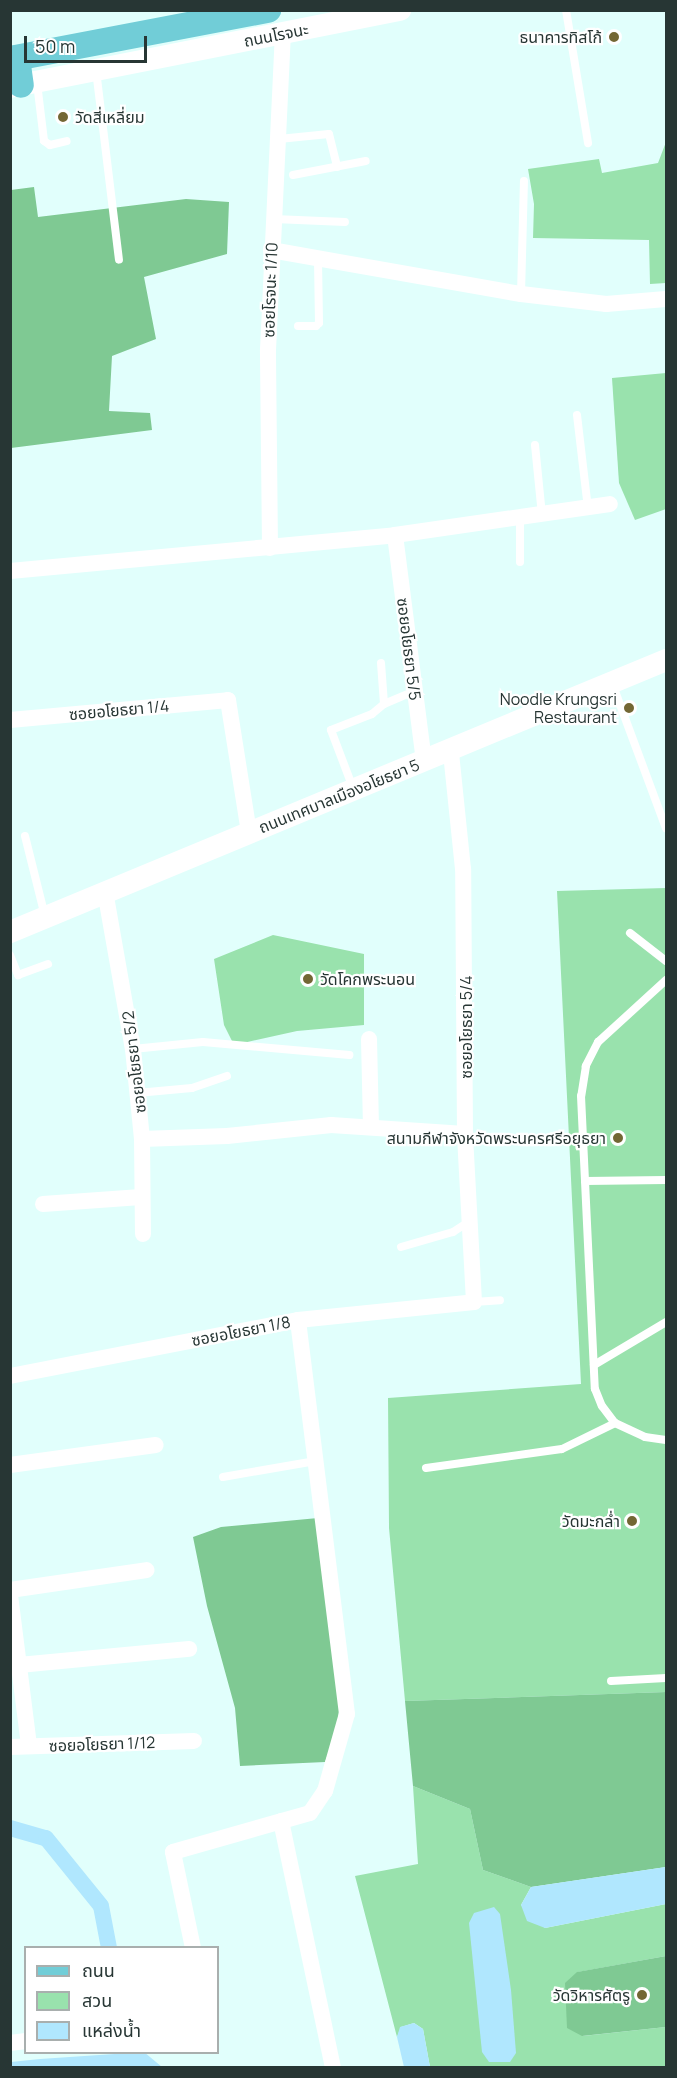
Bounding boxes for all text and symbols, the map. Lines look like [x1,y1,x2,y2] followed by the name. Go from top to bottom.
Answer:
[242,19,310,51] street label: ถนนโรจนะ
[27,24,150,62] scale bar
[519,27,602,47] place label: ธนาคารทิสโก้
[607,30,621,44] marker: ธนาคารทิสโก้
[35,34,75,58] text: 50 m
[75,107,144,127] place label: วัดสี่เหลี่ยม
[56,110,70,124] marker: วัดสี่เหลี่ยม
[259,242,281,338] street label: ซอยโรจนะ 1/10
[393,597,425,701] street label: ซอยอโยธยา 5/5
[500,689,617,727] place label: Noodle Krungsri Restaurant
[68,696,170,724] street label: ซอยอโยธยา 1/4
[622,701,636,715] marker: Noodle Krungsri Restaurant
[256,755,422,837] street label: ถนนเทศบาลเมืองอโยธยา 5
[320,969,415,989] place label: วัดโคกพระนอน
[301,972,315,986] marker: วัดโคกพระนอน
[456,975,476,1079] street label: ซอยอโยธยา 5/4
[118,1010,150,1114] street label: ซอยอโยธยา 5/2
[387,1128,606,1148] place label: สนามกีฬาจังหวัดพระนครศรีอยุธยา
[611,1131,625,1145] marker: สนามกีฬาจังหวัดพระนครศรีอยุธยา
[190,1312,292,1350] street label: ซอยอโยธยา 1/8
[562,1511,620,1531] place label: วัดมะกล่ำ
[625,1514,639,1528] marker: วัดมะกล่ำ
[48,1733,156,1755] street label: ซอยอโยธยา 1/12
[24,1946,219,2054] legend
[82,1958,115,1982] text: ถนน
[553,1985,630,2005] place label: วัดวิหารศัตรู
[82,1988,112,2012] text: สวน
[635,1988,649,2002] marker: วัดวิหารศัตรู
[82,2018,141,2042] text: แหล่งน้ำ

